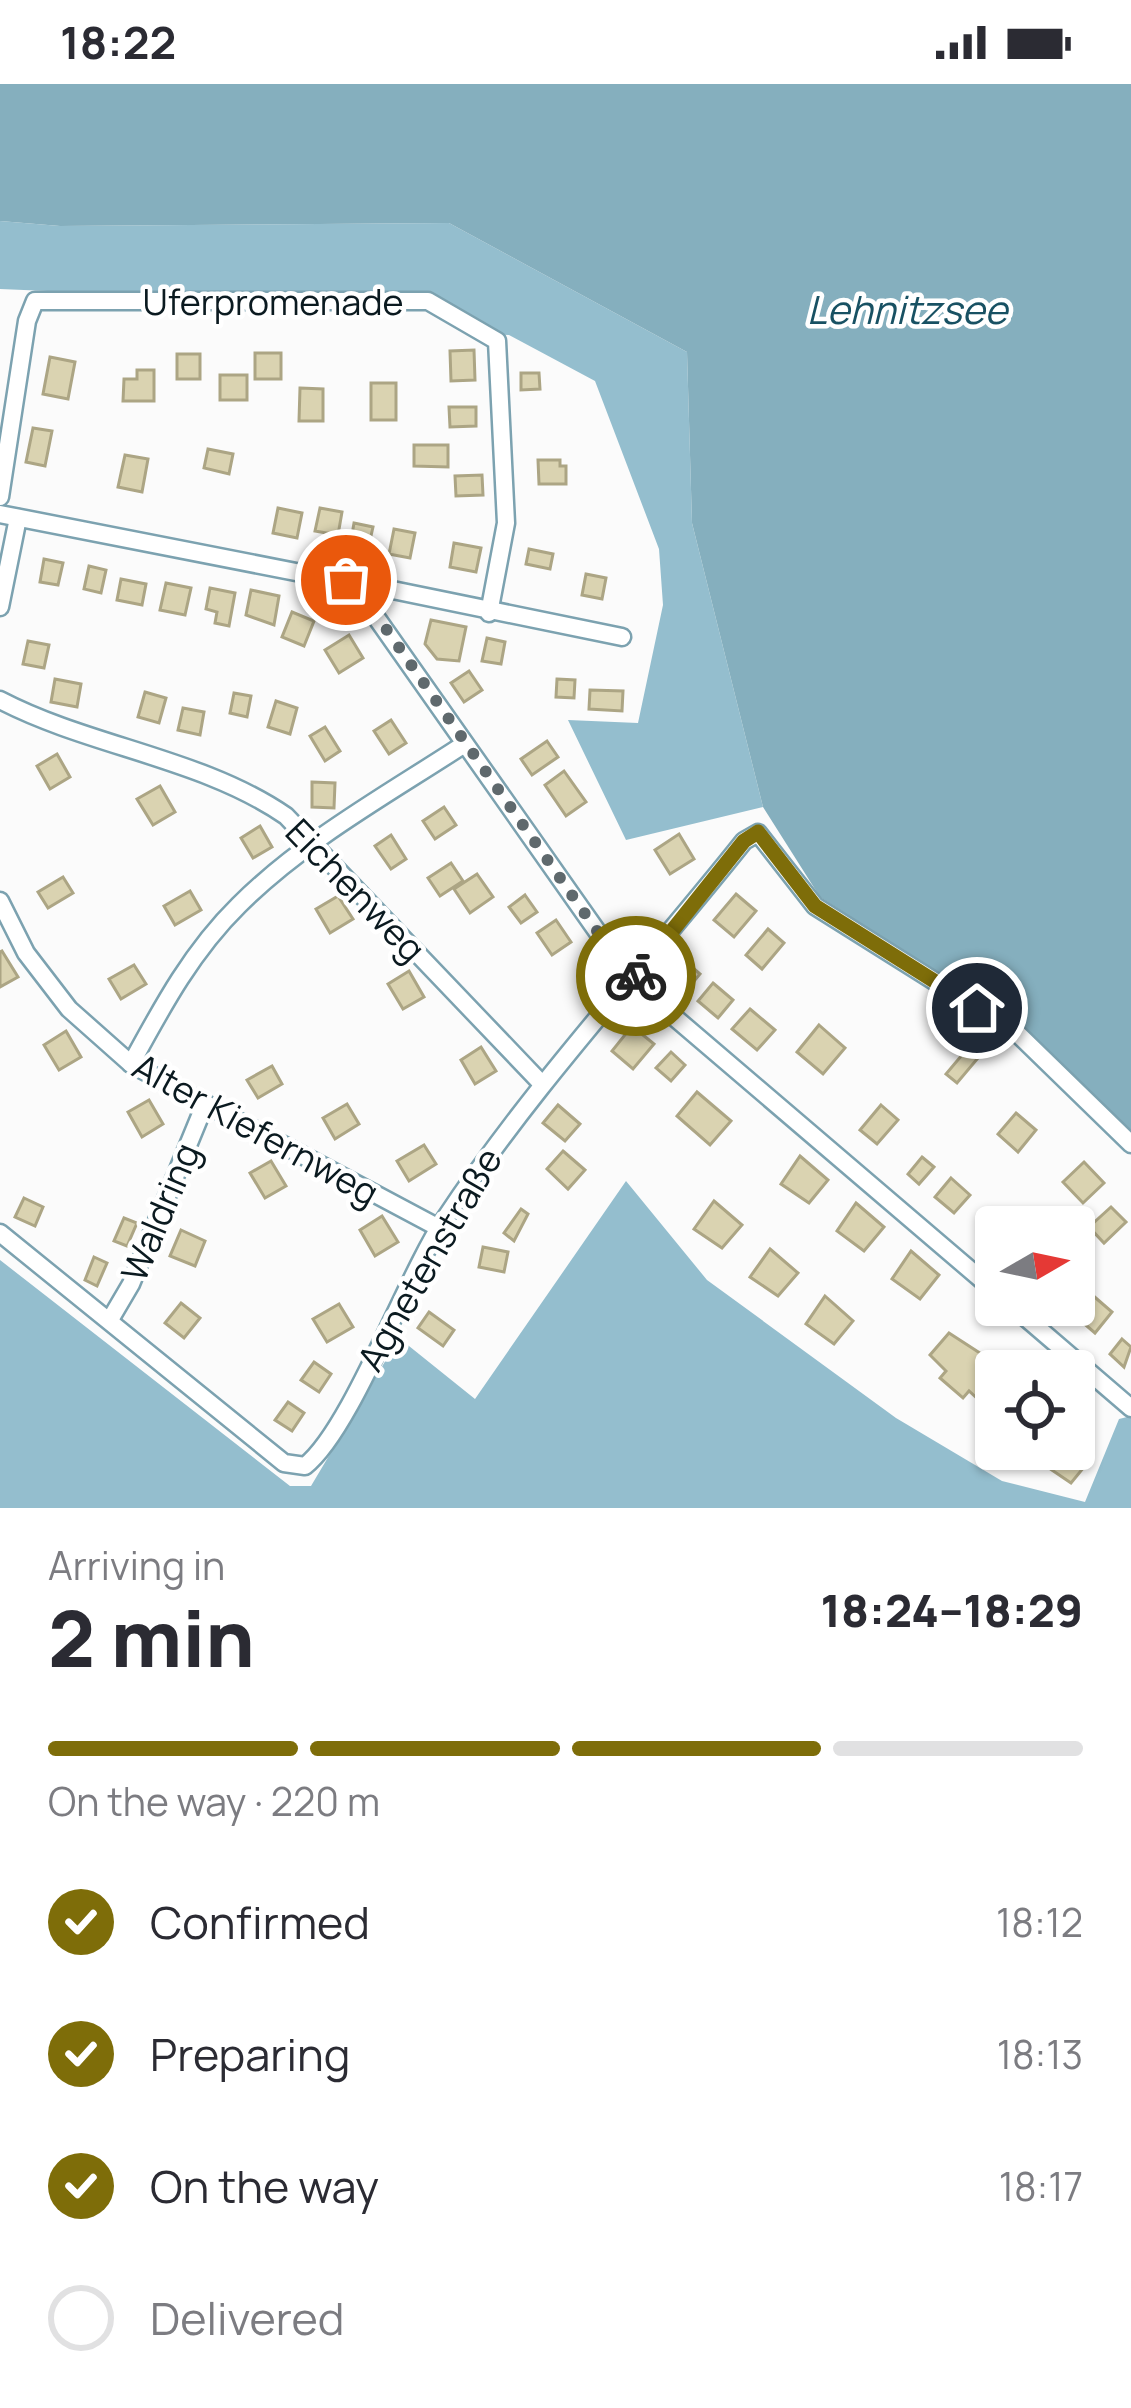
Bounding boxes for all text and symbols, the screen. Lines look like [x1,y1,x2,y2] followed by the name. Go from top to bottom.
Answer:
[60,11,176,73] text: 18:22
[142,277,404,326] street label: Uferpromenade
[807,282,1009,336] water label: Lehnitzsee
[295,529,397,631] pin
[313,547,379,613] icon: bag
[275,808,437,972] street label: Eichenweg
[576,916,696,1036] courier
[603,943,669,1009] icon: bike
[926,957,1028,1059] pin
[944,975,1010,1041] icon: home
[124,1041,388,1217] street label: Alter Kiefernweg
[109,1135,211,1289] street label: Waldring
[345,1138,513,1380] street label: Agnetenstraße
[975,1206,1095,1326] north arrow
[975,1206,1095,1470] map controls
[975,1350,1095,1470] button: locate
[48,1538,225,1592] text: Arriving in
[821,1579,1083,1641] text: 18:24–18:29
[48,1584,255,1690] text: 2 min
[48,1774,380,1828] text: On the way · 220 m
[48,1889,114,1955] icon: check
[150,1891,370,1953] text: Confirmed
[996,1895,1083,1949] text: 18:12
[48,2021,114,2087] icon: check
[150,2023,350,2085] text: Preparing
[997,2027,1083,2081] text: 18:13
[48,2153,114,2219] icon: check
[150,2155,379,2217] text: On the way
[999,2159,1083,2213] text: 18:17
[150,2287,345,2349] text: Delivered

